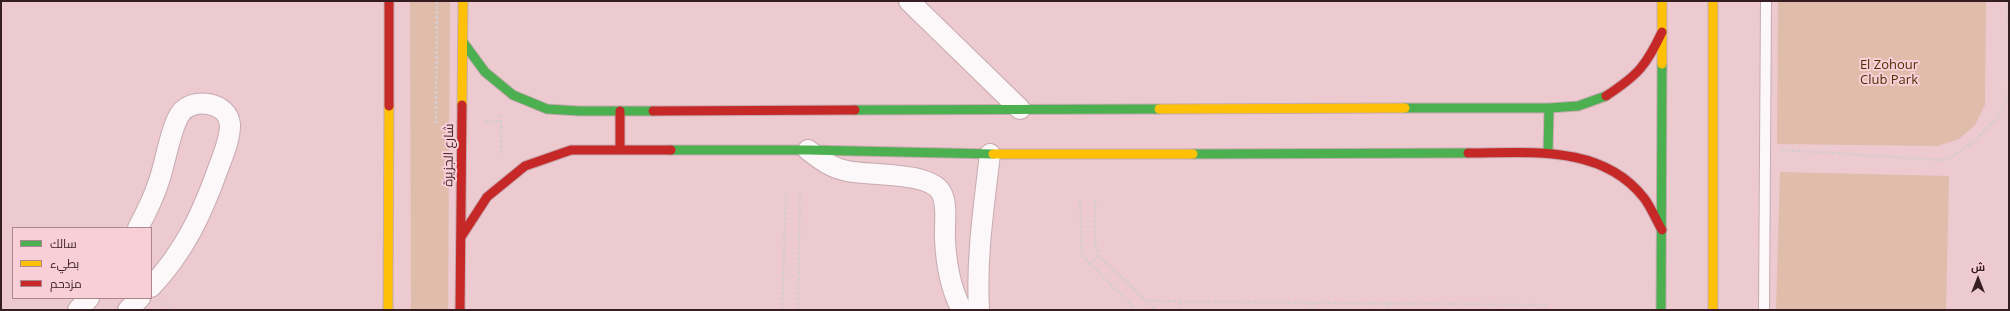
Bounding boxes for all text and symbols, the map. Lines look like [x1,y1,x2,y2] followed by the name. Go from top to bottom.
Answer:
[1860,57,1918,88] park label: El Zohour Club Park
[441,123,457,187] street label: شارع الجزيرة
[12,227,152,299] legend
[50,235,77,252] text: سالك
[50,255,79,272] text: بطيء
[1958,259,1998,299] north arrow
[1971,259,1985,274] text: ش
[50,275,82,292] text: مزدحم

